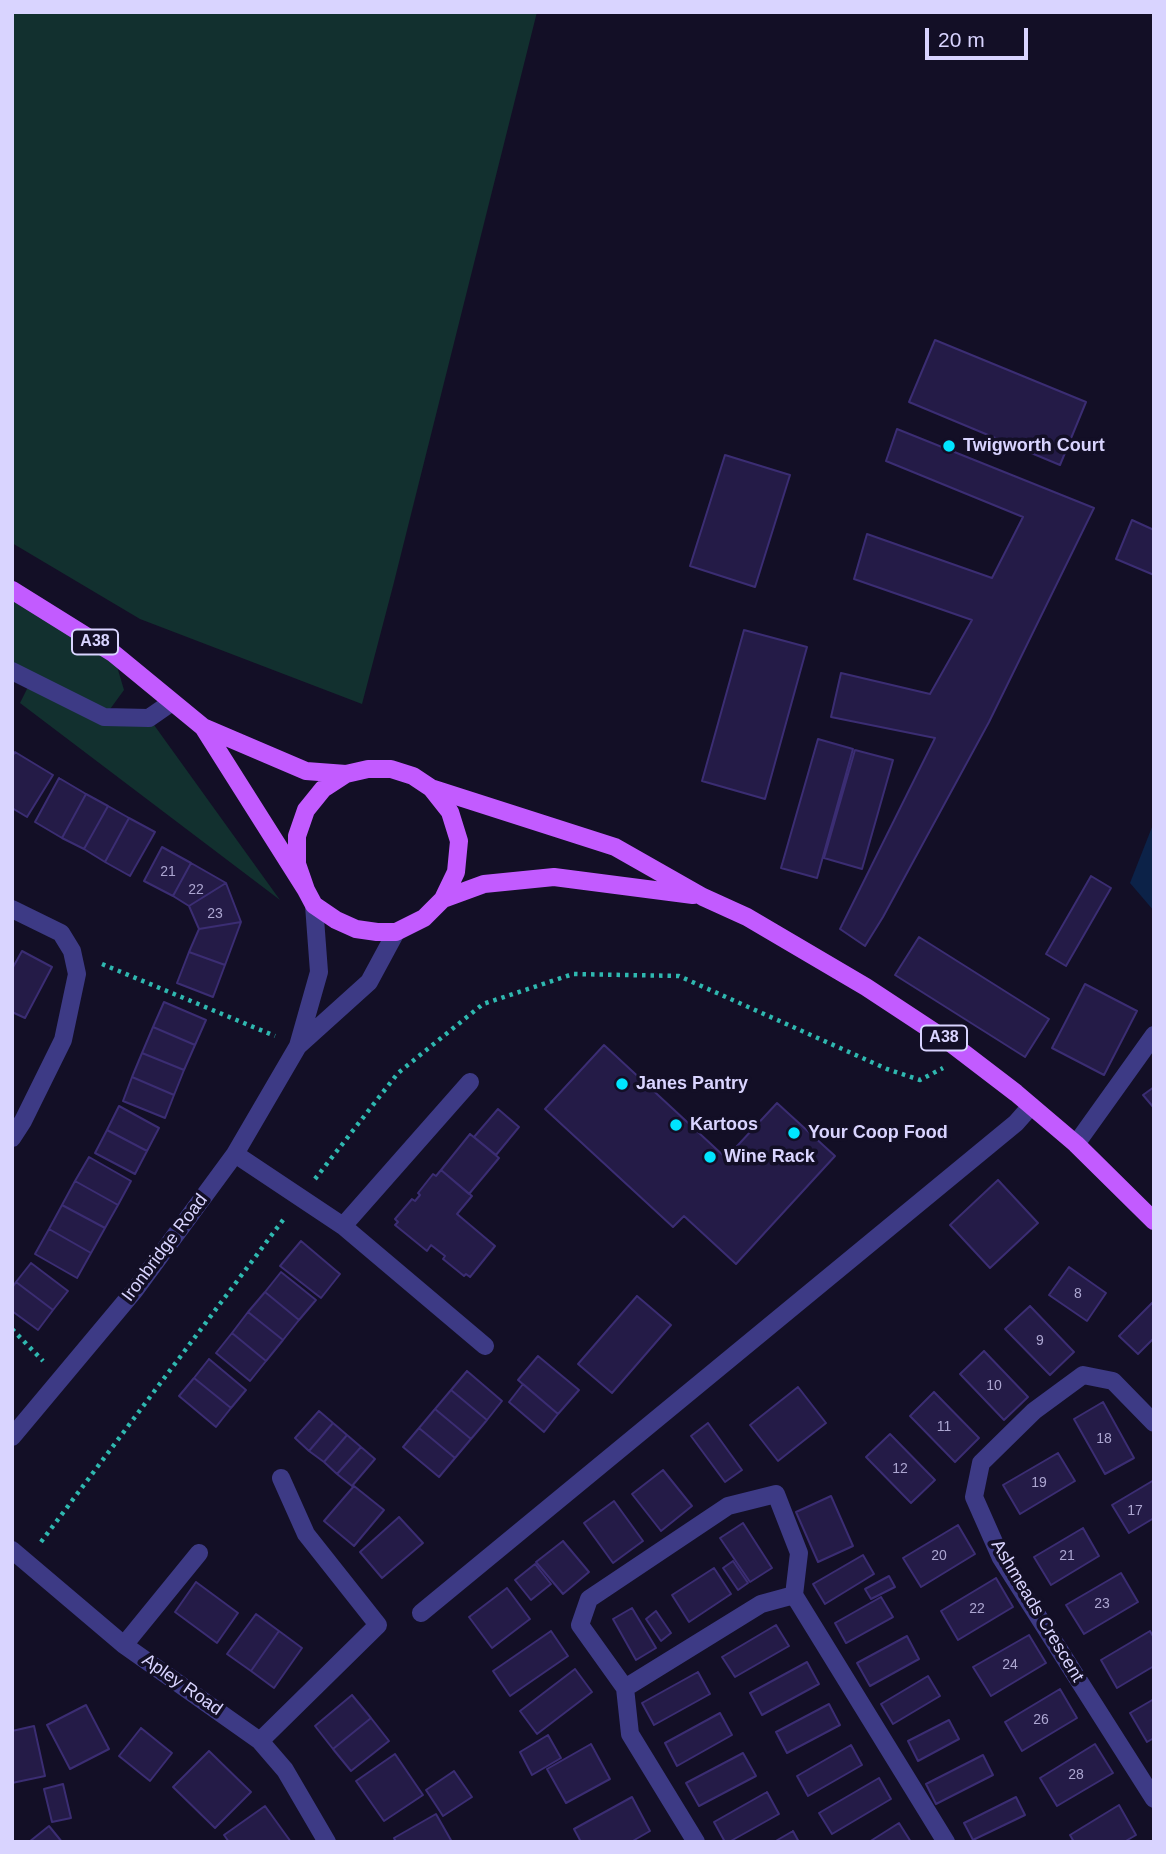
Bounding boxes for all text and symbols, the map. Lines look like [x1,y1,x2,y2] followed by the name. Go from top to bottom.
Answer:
[928,14,1031,58] scale bar
[938,28,985,51] text: 20 m
[963,435,1105,457] place label: Twigworth Court
[941,438,957,454] marker: Twigworth Court
[72,629,118,654] road number: A38
[160,864,176,880] house number: 21
[188,882,204,898] house number: 22
[207,906,223,922] house number: 23
[921,1026,967,1050] road number: A38
[636,1073,748,1095] place label: Janes Pantry
[614,1076,630,1092] marker: Janes Pantry
[690,1114,758,1136] place label: Kartoos
[668,1117,684,1133] marker: Kartoos
[808,1122,948,1144] place label: Your Coop Food
[786,1125,802,1141] marker: Your Coop Food
[724,1146,815,1168] place label: Wine Rack
[702,1149,718,1165] marker: Wine Rack
[118,1190,212,1306] street label: Ironbridge Road
[1074,1286,1082,1302] house number: 8
[1036,1333,1044,1349] house number: 9
[986,1378,1002,1394] house number: 10
[937,1419,951,1435] house number: 11
[1096,1431,1112,1447] house number: 18
[892,1461,908,1477] house number: 12
[1031,1475,1047,1491] house number: 19
[1127,1503,1143,1519] house number: 17
[986,1536,1088,1686] street label: Ashmeads Crescent
[931,1548,947,1564] house number: 20
[1059,1548,1075,1564] house number: 21
[1094,1596,1110,1612] house number: 23
[969,1601,985,1617] house number: 22
[138,1649,226,1721] street label: Apley Road
[1002,1657,1018,1673] house number: 24
[1033,1712,1049,1728] house number: 26
[1068,1767,1084,1783] house number: 28

